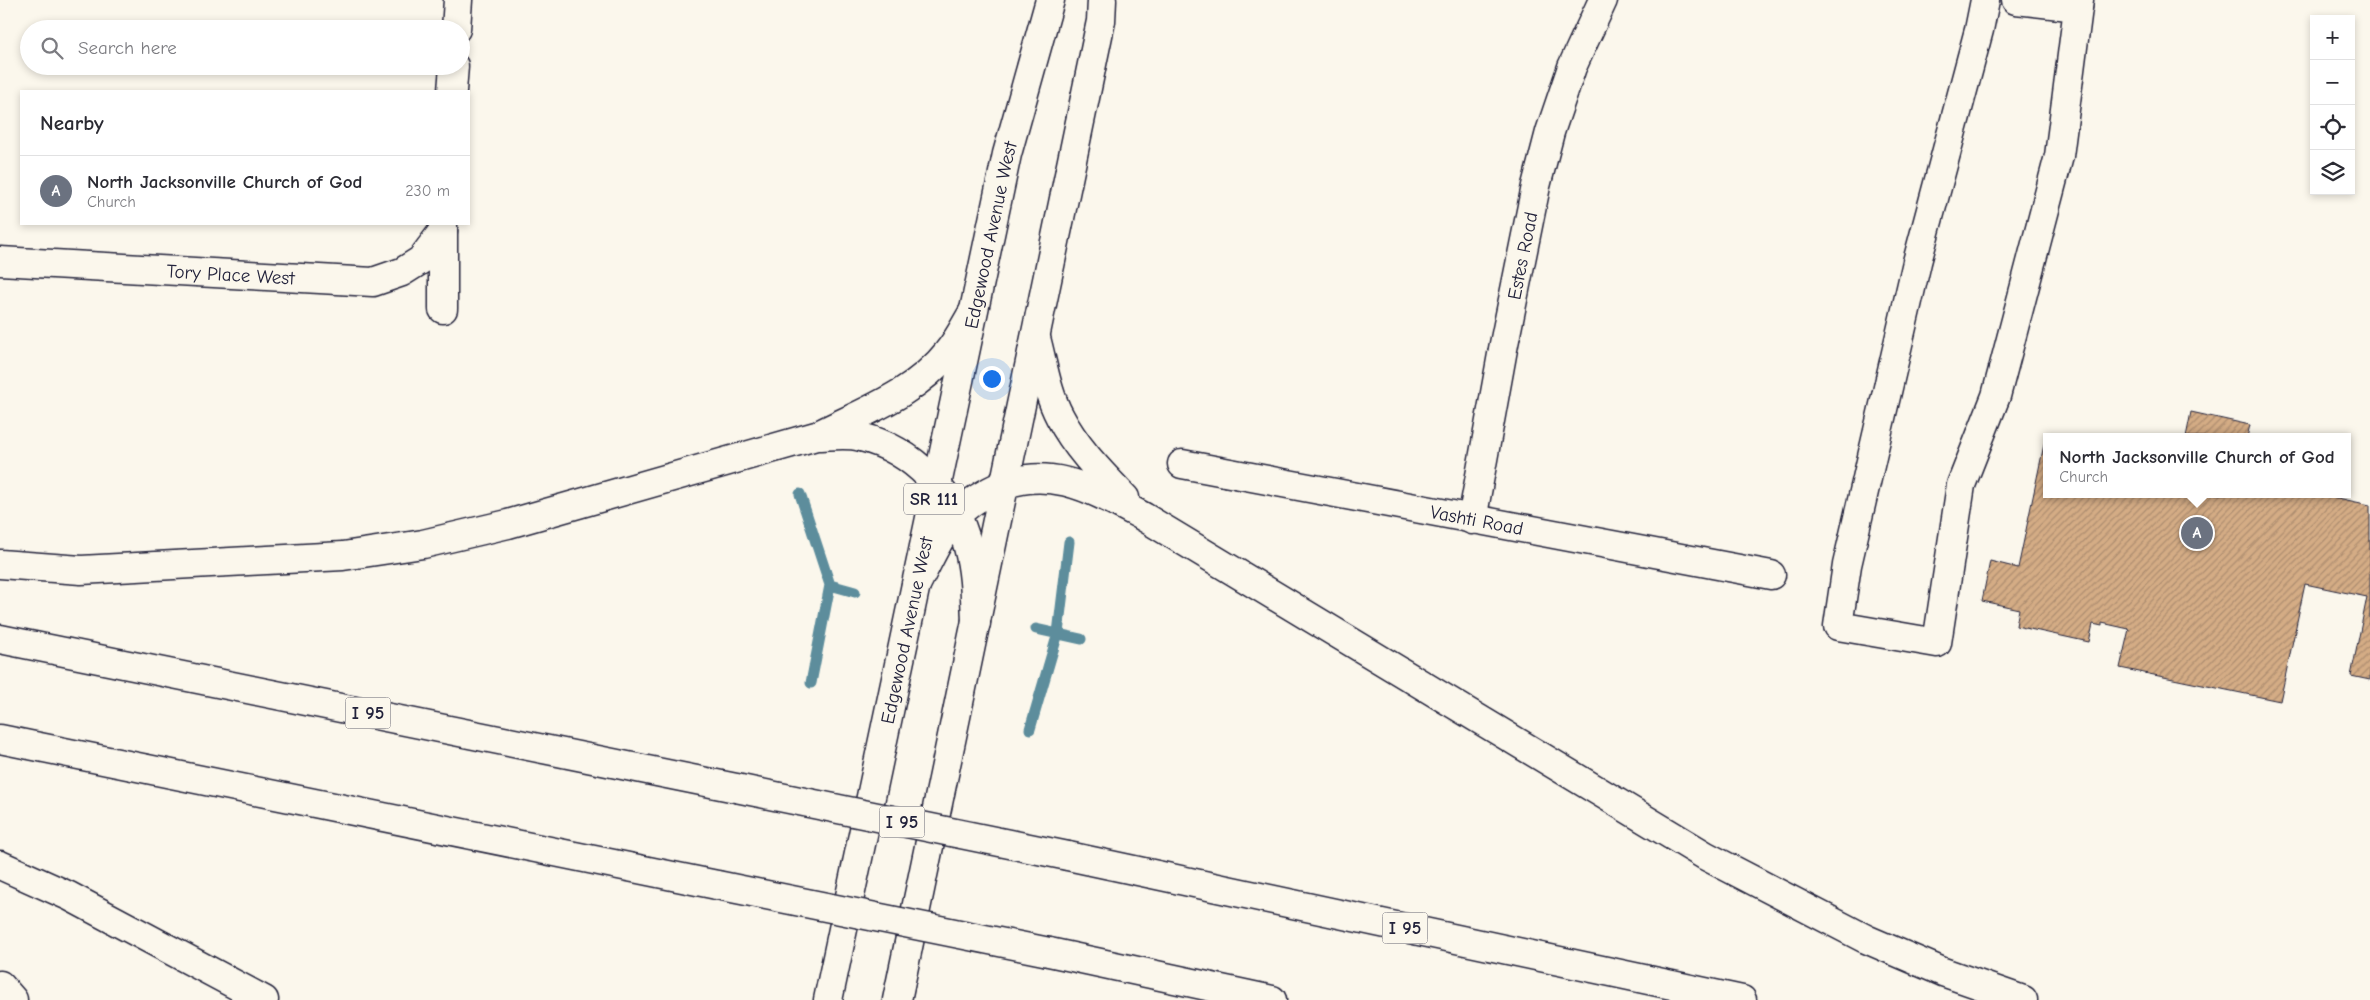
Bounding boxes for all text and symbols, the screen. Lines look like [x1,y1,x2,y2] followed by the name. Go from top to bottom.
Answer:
[2310,15,2355,195] map controls
[2310,15,2355,60] button: +
[20,20,470,75] search box
[38,34,66,62] icon: search
[78,37,177,59] text: Search here
[2310,60,2355,105] button: −
[2310,105,2355,150] button: locate
[40,111,104,135] text: Nearby
[960,138,1022,331] street label: Edgewood Avenue West
[2310,150,2355,195] button: layers
[87,171,363,193] text: North Jacksonville Church of God
[52,182,60,200] text: A
[405,182,450,200] text: 230 m
[87,193,136,211] text: Church
[1503,210,1542,302] street label: Estes Road
[166,260,296,290] street label: Tory Place West
[979,366,1005,392] your location
[2043,433,2351,498] popup
[2059,446,2335,468] text: North Jacksonville Church of God
[2059,468,2108,486] text: Church
[904,484,964,514] road number: SR 111
[1428,501,1525,540] street label: Vashti Road
[2181,514,2213,552] pin: A
[877,534,938,726] street label: Edgewood Avenue West
[346,698,390,728] road number: I 95
[880,806,924,838] road number: I 95
[1382,912,1428,944] road number: I 95

